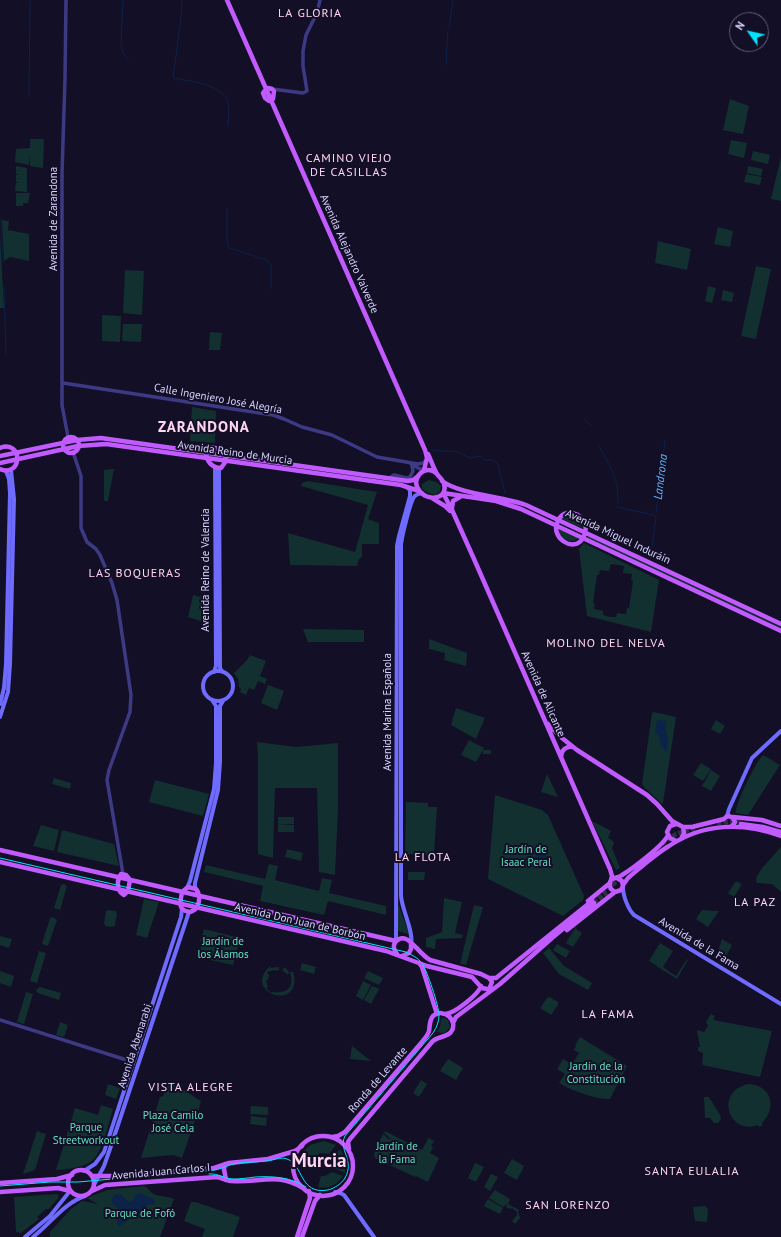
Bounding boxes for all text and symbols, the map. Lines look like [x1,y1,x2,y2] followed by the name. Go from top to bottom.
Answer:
[278,7,342,21] district label: LA GLORIA
[729,12,769,52] north arrow
[732,19,748,33] text: N
[306,152,392,180] district label: CAMINO VIEJO DE CASILLAS
[47,167,61,271] street label: Avenida de Zarandona
[317,193,381,315] street label: Avenida Alejandro Valverde
[153,381,283,417] street label: Calle Ingeniero José Alegría
[158,419,250,437] district label: ZARANDONA
[177,438,293,468] street label: Avenida Reino de Murcia
[651,453,671,501] water label: Landrona
[563,507,673,567] street label: Avenida Miguel Induráin
[199,508,213,632] street label: Avenida Reino de Valencia
[89,567,181,581] district label: LAS BOQUERAS
[546,637,666,651] district label: MOLINO DEL NELVA
[518,649,568,739] street label: Avenida de Alicante
[381,653,395,771] street label: Avenida Marina Española
[501,843,551,869] park label: Jardín de Isaac Peral
[395,851,451,865] district label: LA FLOTA
[734,896,776,910] district label: LA PAZ
[233,900,367,944] street label: Avenida Don Juan de Borbón
[656,915,742,973] street label: Avenida de la Fama
[197,935,249,961] park label: Jardín de los Álamos
[115,1002,155,1090] street label: Avenida Abenarabi
[581,1008,635,1022] district label: LA FAMA
[346,1044,410,1116] street label: Ronda de Levante
[567,1060,625,1086] park label: Jardín de la Constitución
[148,1081,234,1095] district label: VISTA ALEGRE
[143,1109,203,1135] park label: Plaza Camilo José Cela
[53,1121,119,1147] park label: Parque Streetworkout
[376,1140,418,1166] park label: Jardín de la Fama
[292,1151,346,1173] district label: Murcia
[111,1161,211,1183] street label: Avenida Juan Carlos I
[645,1165,739,1179] district label: SANTA EULALIA
[525,1199,611,1213] district label: SAN LORENZO
[105,1207,175,1221] park label: Parque de Fofó

